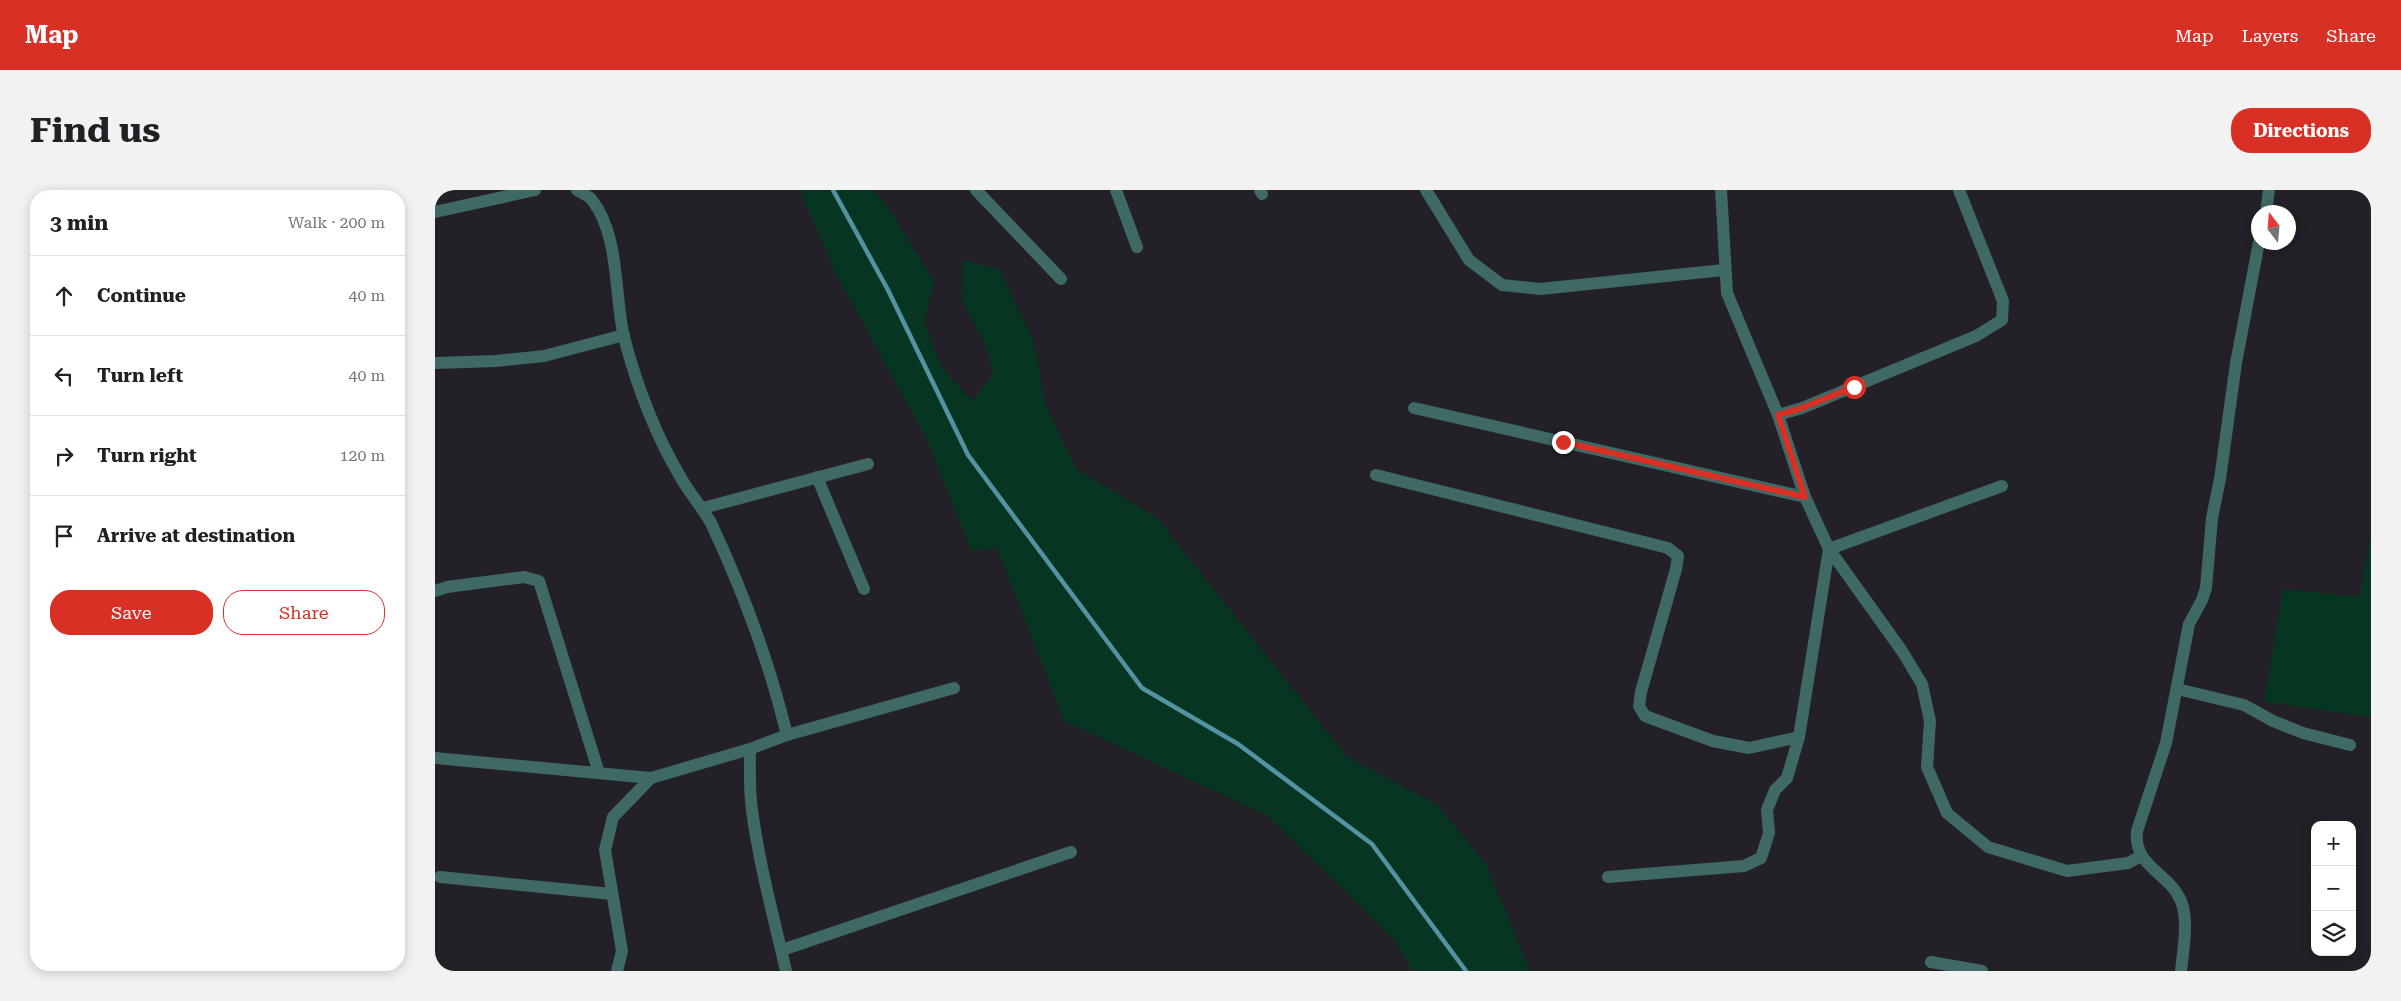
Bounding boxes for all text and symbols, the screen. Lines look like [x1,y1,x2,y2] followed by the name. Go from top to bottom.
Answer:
[25,21,79,49] text: Map
[2175,25,2214,46] text: Map
[2242,25,2298,46] text: Layers
[2326,25,2376,46] text: Share
[2231,108,2371,153] button: Directions
[30,110,160,151] text: Find us
[2251,205,2296,250] north arrow
[50,211,108,235] text: 3 min
[288,213,385,232] text: Walk · 200 m
[50,282,78,310] icon: ahead
[97,284,186,307] text: Continue
[348,286,385,305] text: 40 m
[50,362,78,390] icon: left
[97,364,183,387] text: Turn left
[348,366,385,385] text: 40 m
[1843,376,1866,399] route start
[1552,431,1575,454] route end
[50,442,78,470] icon: right
[97,444,197,467] text: Turn right
[339,446,385,465] text: 120 m
[50,522,78,550] icon: arrive
[97,524,295,547] text: Arrive at destination
[50,590,213,635] button: Save
[223,590,385,635] button: Share
[2311,821,2356,956] map controls
[2311,821,2356,866] button: +
[2311,866,2356,911] button: −
[2311,911,2356,956] button: layers

